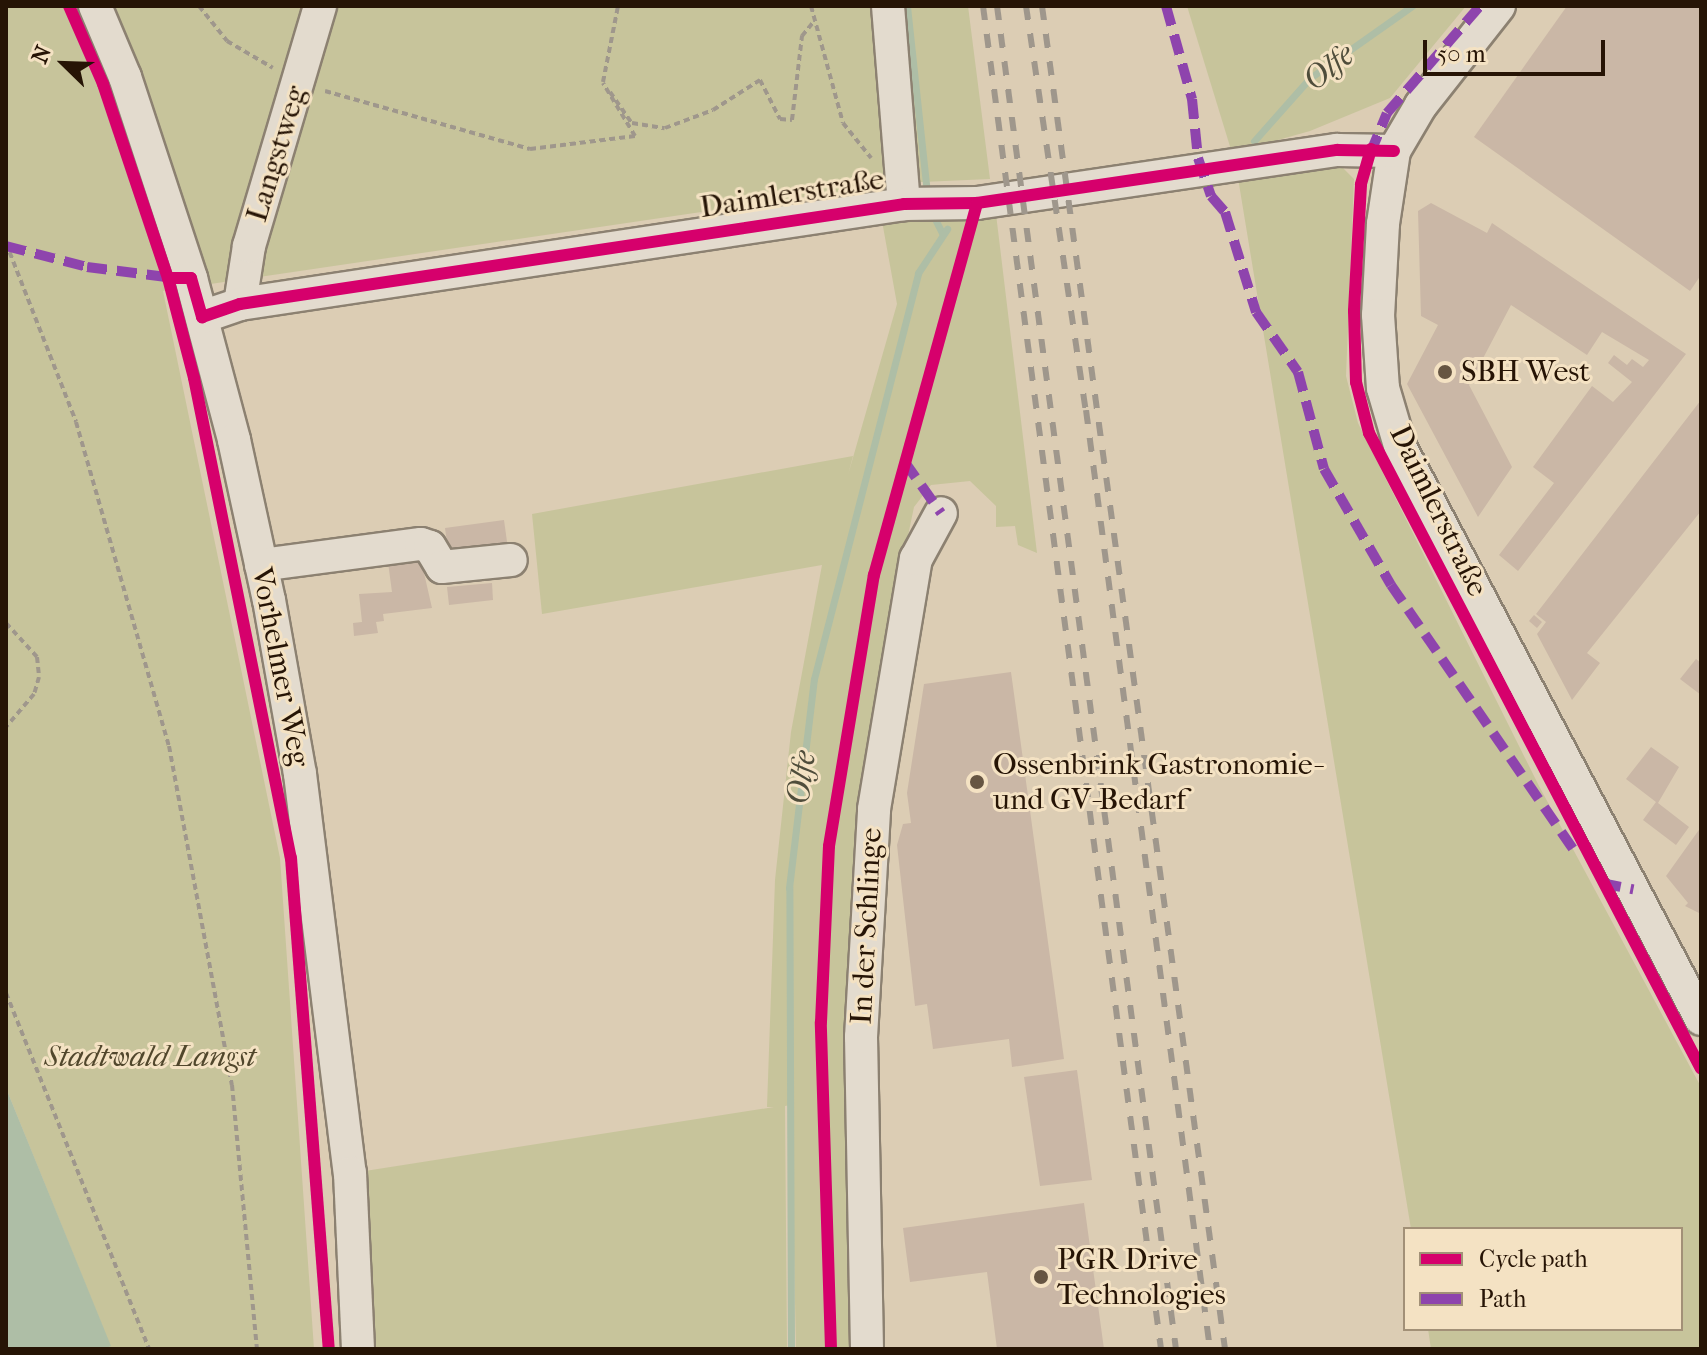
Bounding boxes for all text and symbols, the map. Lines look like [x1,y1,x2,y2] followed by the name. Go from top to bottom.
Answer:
[24,24,104,104] north arrow
[1427,24,1609,74] scale bar
[1296,36,1362,100] water label: Olfe
[1437,40,1486,68] text: 50 m
[27,42,57,67] text: N
[239,82,315,226] street label: Langstweg
[697,162,887,226] street label: Daimlerstraße
[1461,354,1590,390] place label: SBH West
[1436,363,1454,381] marker: SBH West
[1381,420,1495,602] street label: Daimlerstraße
[243,564,317,770] street label: Vorhelmer Weg
[993,747,1320,818] place label: Ossenbrink Gastronomie- und GV-Bedarf
[780,749,824,807] water label: Olfe
[968,773,986,791] marker: Ossenbrink Gastronomie- und GV-Bedarf
[844,827,890,1025] street label: In der Schlinge
[44,1039,256,1075] park label: Stadtwald Langst
[1403,1227,1683,1331] legend
[1057,1242,1226,1312] place label: PGR Drive Technologies
[1479,1245,1588,1273] text: Cycle path
[1032,1268,1050,1286] marker: PGR Drive Technologies
[1479,1285,1526,1313] text: Path

